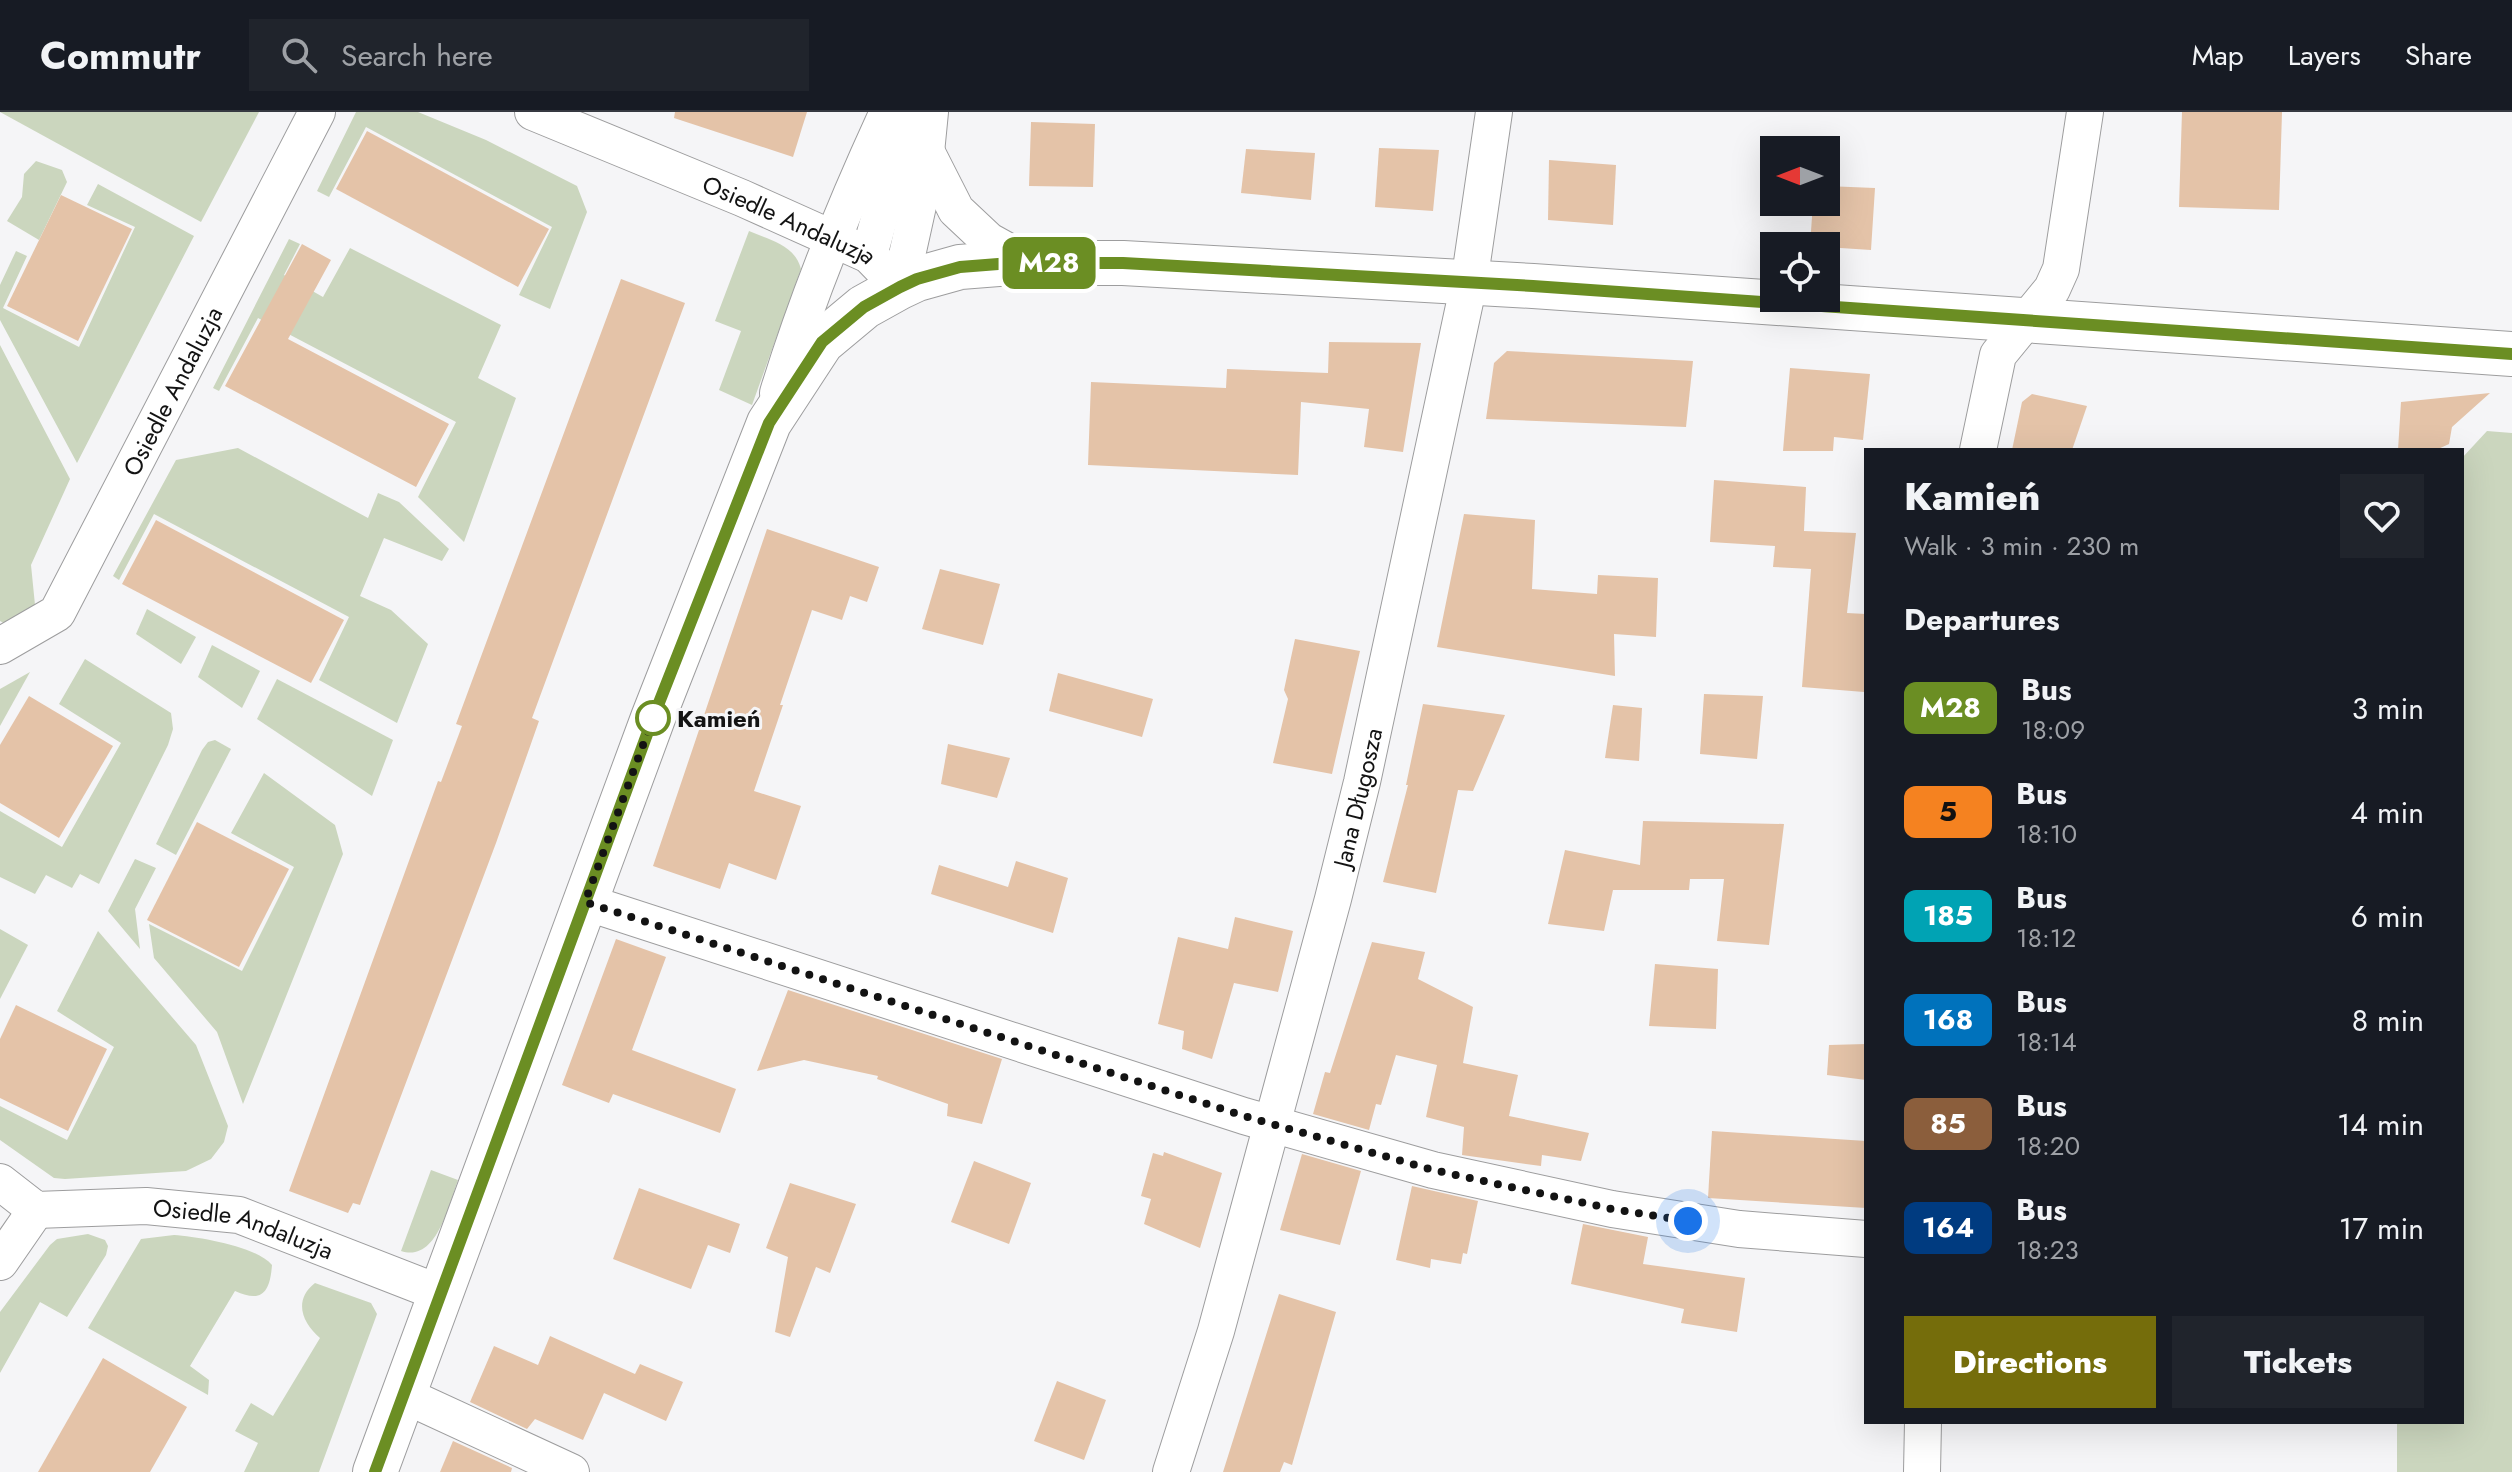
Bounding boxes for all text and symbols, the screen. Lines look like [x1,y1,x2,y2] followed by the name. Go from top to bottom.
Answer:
[249,19,809,91] search box
[40,28,201,83] text: Commutr
[277,33,321,77] icon: search
[341,34,493,77] text: Search here
[2192,35,2244,76] text: Map
[2288,35,2361,76] text: Layers
[2405,35,2472,76] text: Share
[1760,136,1840,216] north arrow
[1760,136,1840,312] map controls
[697,166,886,272] street label: Osiedle Andaluzja
[1760,232,1840,312] button: locate
[1003,237,1095,289] line badge: M28
[1019,242,1079,283] text: M28
[114,300,231,482] street label: Osiedle Andaluzja
[1904,469,2040,524] text: Kamień
[2340,474,2424,558] button: heart
[1904,527,2139,565] text: Walk · 3 min · 230 m
[1904,598,2060,641] text: Departures
[2021,668,2072,711] text: Bus
[1920,687,1981,728] text: M28
[2352,687,2424,730] text: 3 min
[636,701,670,735] marker: Kamień
[677,701,761,736] place label: Kamień
[2021,711,2085,749] text: 18:09
[1323,725,1391,874] street label: Jana Długosza
[2016,772,2067,815] text: Bus
[1939,791,1957,832] text: 5
[2351,791,2424,834] text: 4 min
[2016,815,2077,853] text: 18:10
[2016,876,2067,919] text: Bus
[1923,895,1973,936] text: 185
[2351,895,2424,938] text: 6 min
[2016,919,2076,957] text: 18:12
[2016,980,2067,1023] text: Bus
[1923,999,1973,1040] text: 168
[2352,999,2424,1042] text: 8 min
[2016,1023,2077,1061] text: 18:14
[2016,1084,2067,1127] text: Bus
[1930,1103,1966,1144] text: 85
[2337,1103,2424,1146] text: 14 min
[2016,1127,2080,1165] text: 18:20
[2016,1188,2067,1231] text: Bus
[151,1189,339,1268] street label: Osiedle Andaluzja
[1668,1201,1708,1241] your location
[1922,1207,1974,1248] text: 164
[2339,1207,2424,1250] text: 17 min
[2016,1231,2079,1269] text: 18:23
[1904,1316,2156,1408] button: Directions
[2172,1316,2424,1408] button: Tickets

